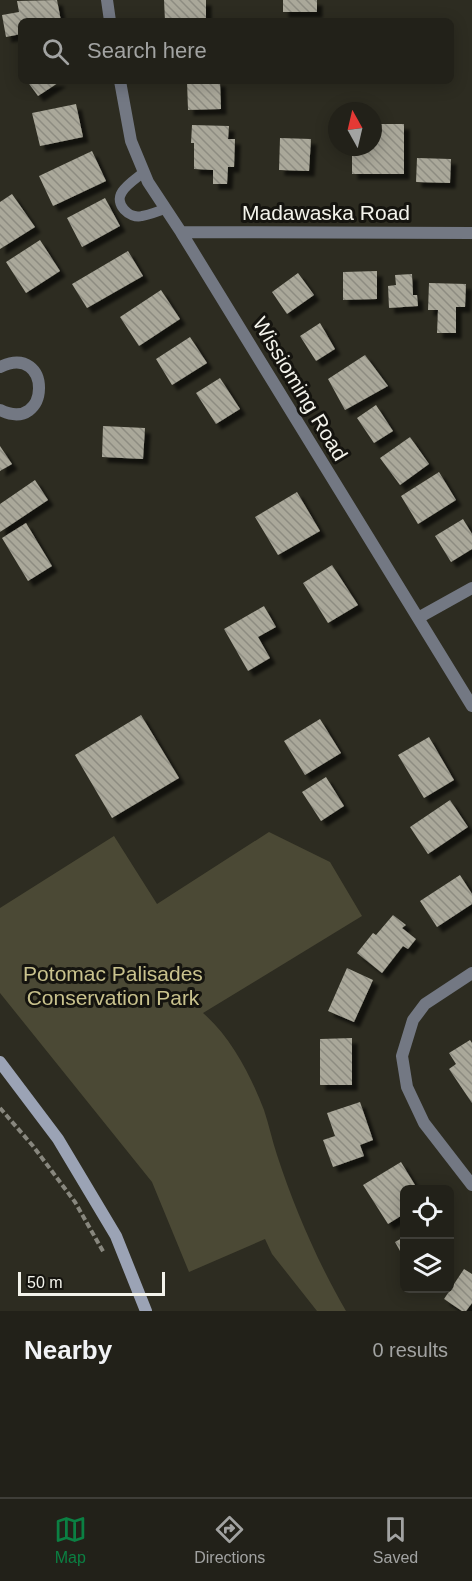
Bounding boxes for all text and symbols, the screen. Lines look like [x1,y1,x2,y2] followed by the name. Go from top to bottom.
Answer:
[18,18,454,84] search box
[39,35,72,68] icon: search
[87,38,207,63] text: Search here
[328,102,382,156] north arrow
[242,201,410,224] street label: Madawaska Road
[248,313,352,465] street label: Wissioming Road
[23,962,203,1009] park label: Potomac Palisades Conservation Park
[400,1185,454,1293] map controls
[400,1185,454,1239] button: locate
[400,1239,454,1293] button: layers
[18,1269,165,1296] scale bar
[27,1274,63,1291] text: 50 m
[24,1335,112,1365] text: Nearby
[372,1339,448,1361] text: 0 results
[54,1513,87,1567] tab: Map
[194,1513,265,1567] tab: Directions
[373,1513,418,1567] tab: Saved

